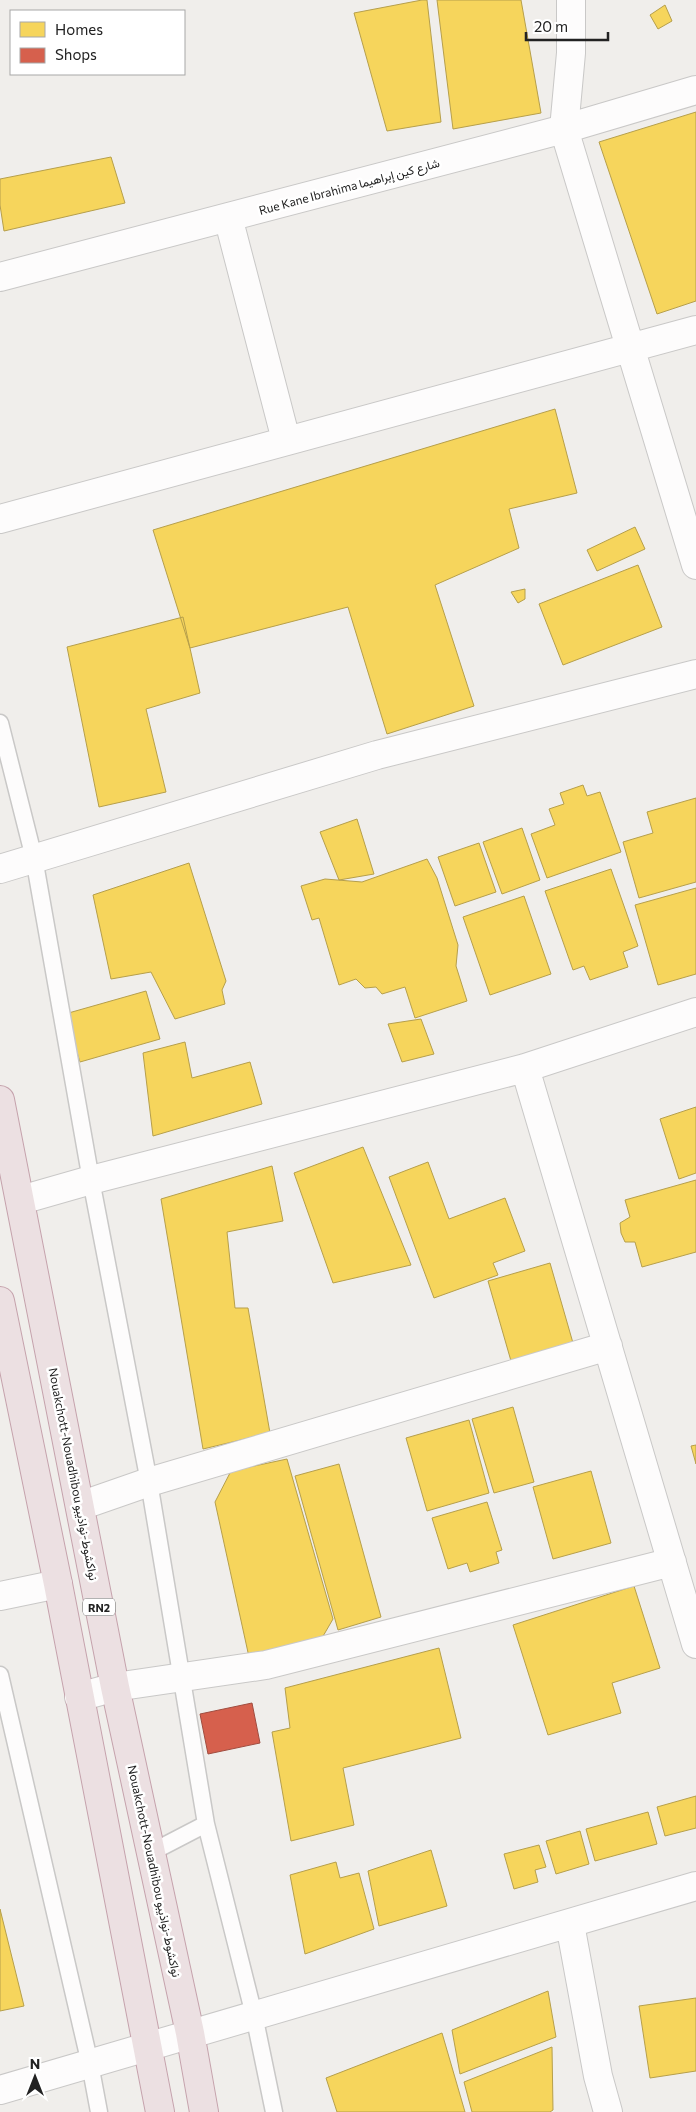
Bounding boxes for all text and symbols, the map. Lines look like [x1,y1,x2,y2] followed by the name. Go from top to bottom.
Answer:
[10,10,185,75] legend
[526,10,608,42] scale bar
[534,17,568,35] text: 20 m
[55,20,103,38] text: Homes
[55,45,97,63] text: Shops
[257,155,442,220] street label: Rue Kane Ibrahima شارع كين إبراهيما
[45,1366,102,1582] street label: Nouakchott-Nouadhibou نواكشوط-نواذيبو
[83,1598,115,1615] road number: RN2
[124,1764,184,1979] street label: Nouakchott-Nouadhibou نواكشوط-نواذيبو
[10,2052,60,2102] north arrow
[30,2055,40,2072] text: N

